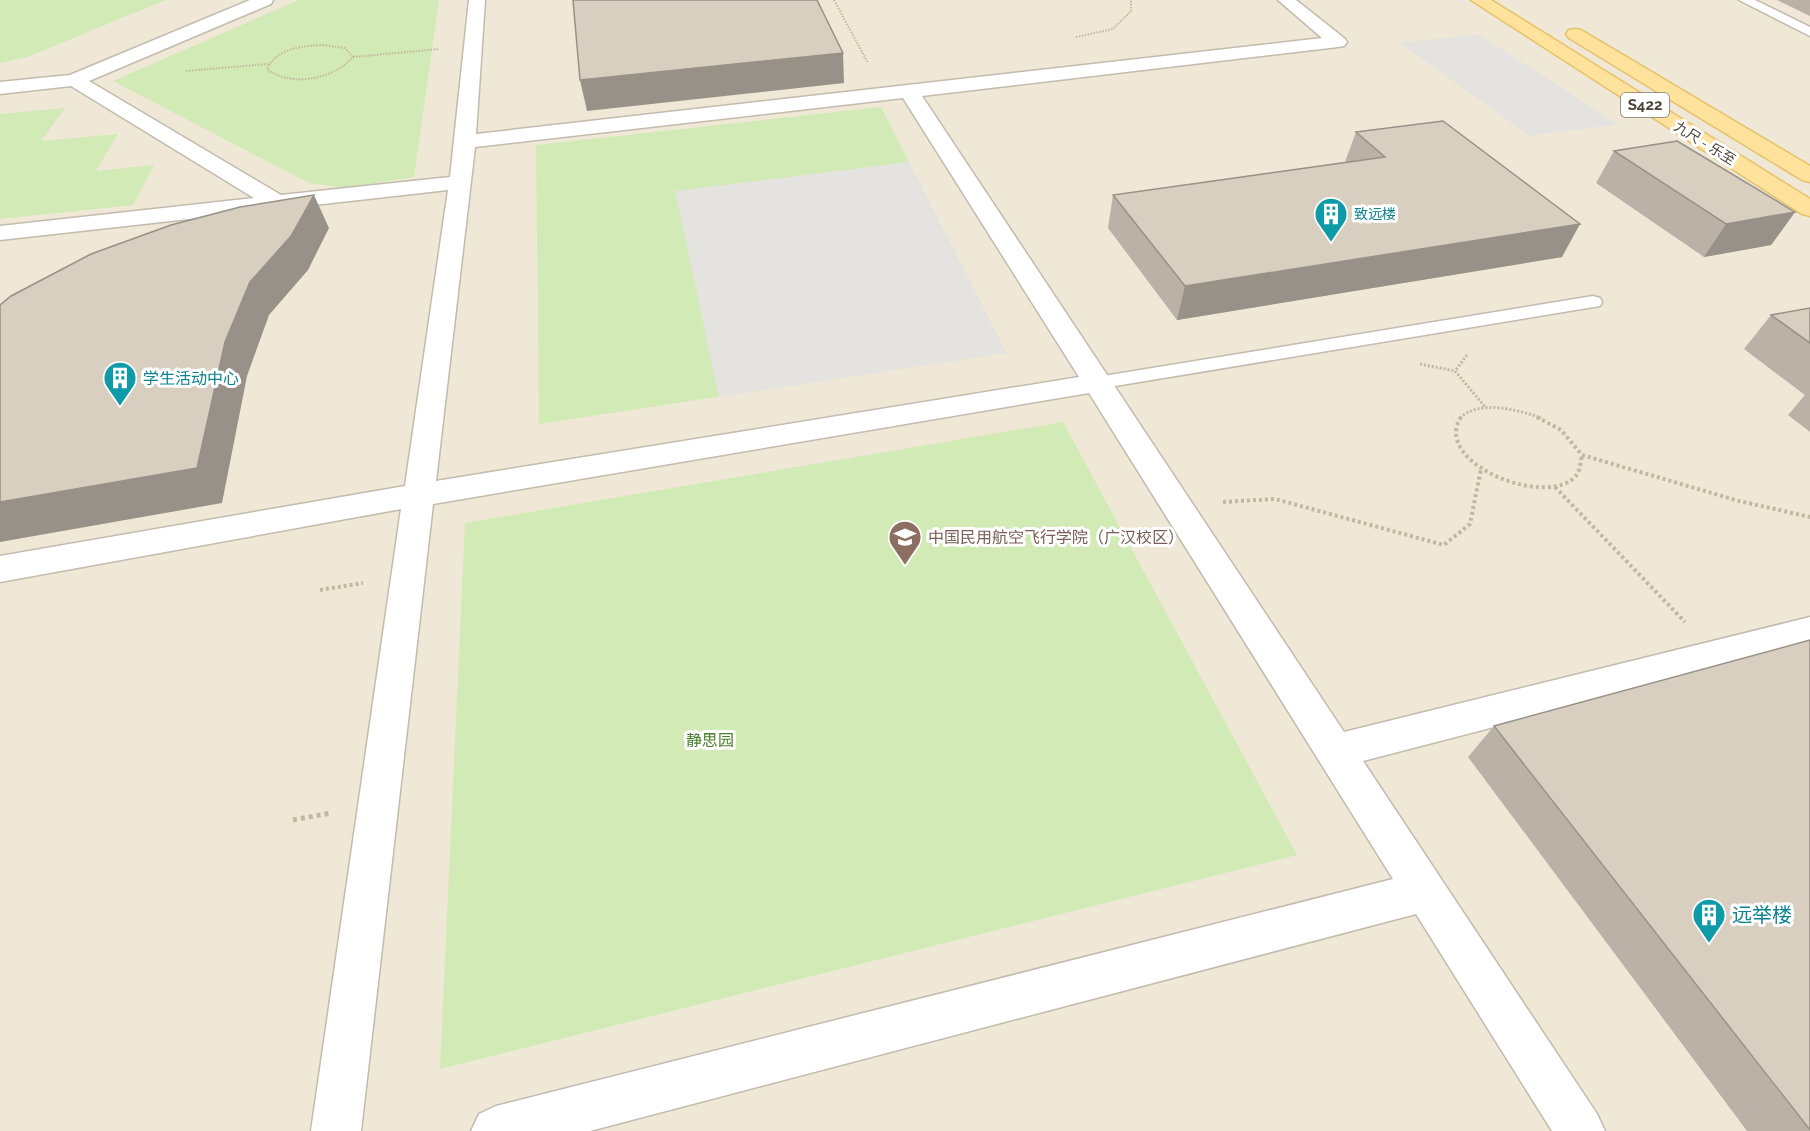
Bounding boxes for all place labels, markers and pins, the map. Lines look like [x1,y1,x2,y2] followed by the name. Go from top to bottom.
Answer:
[1313,196,1349,243] building icon: 致远楼
[1354,206,1396,222] place label: 致远楼
[102,360,138,407] building icon: 学生活动中心
[143,369,239,388] place label: 学生活动中心
[887,519,923,566] school or university icon: 中国民用航空飞行学院（广汉校区）
[928,528,1184,547] place label: 中国民用航空飞行学院（广汉校区）
[1691,897,1727,944] building icon: 远举楼
[1732,903,1792,927] place label: 远举楼

